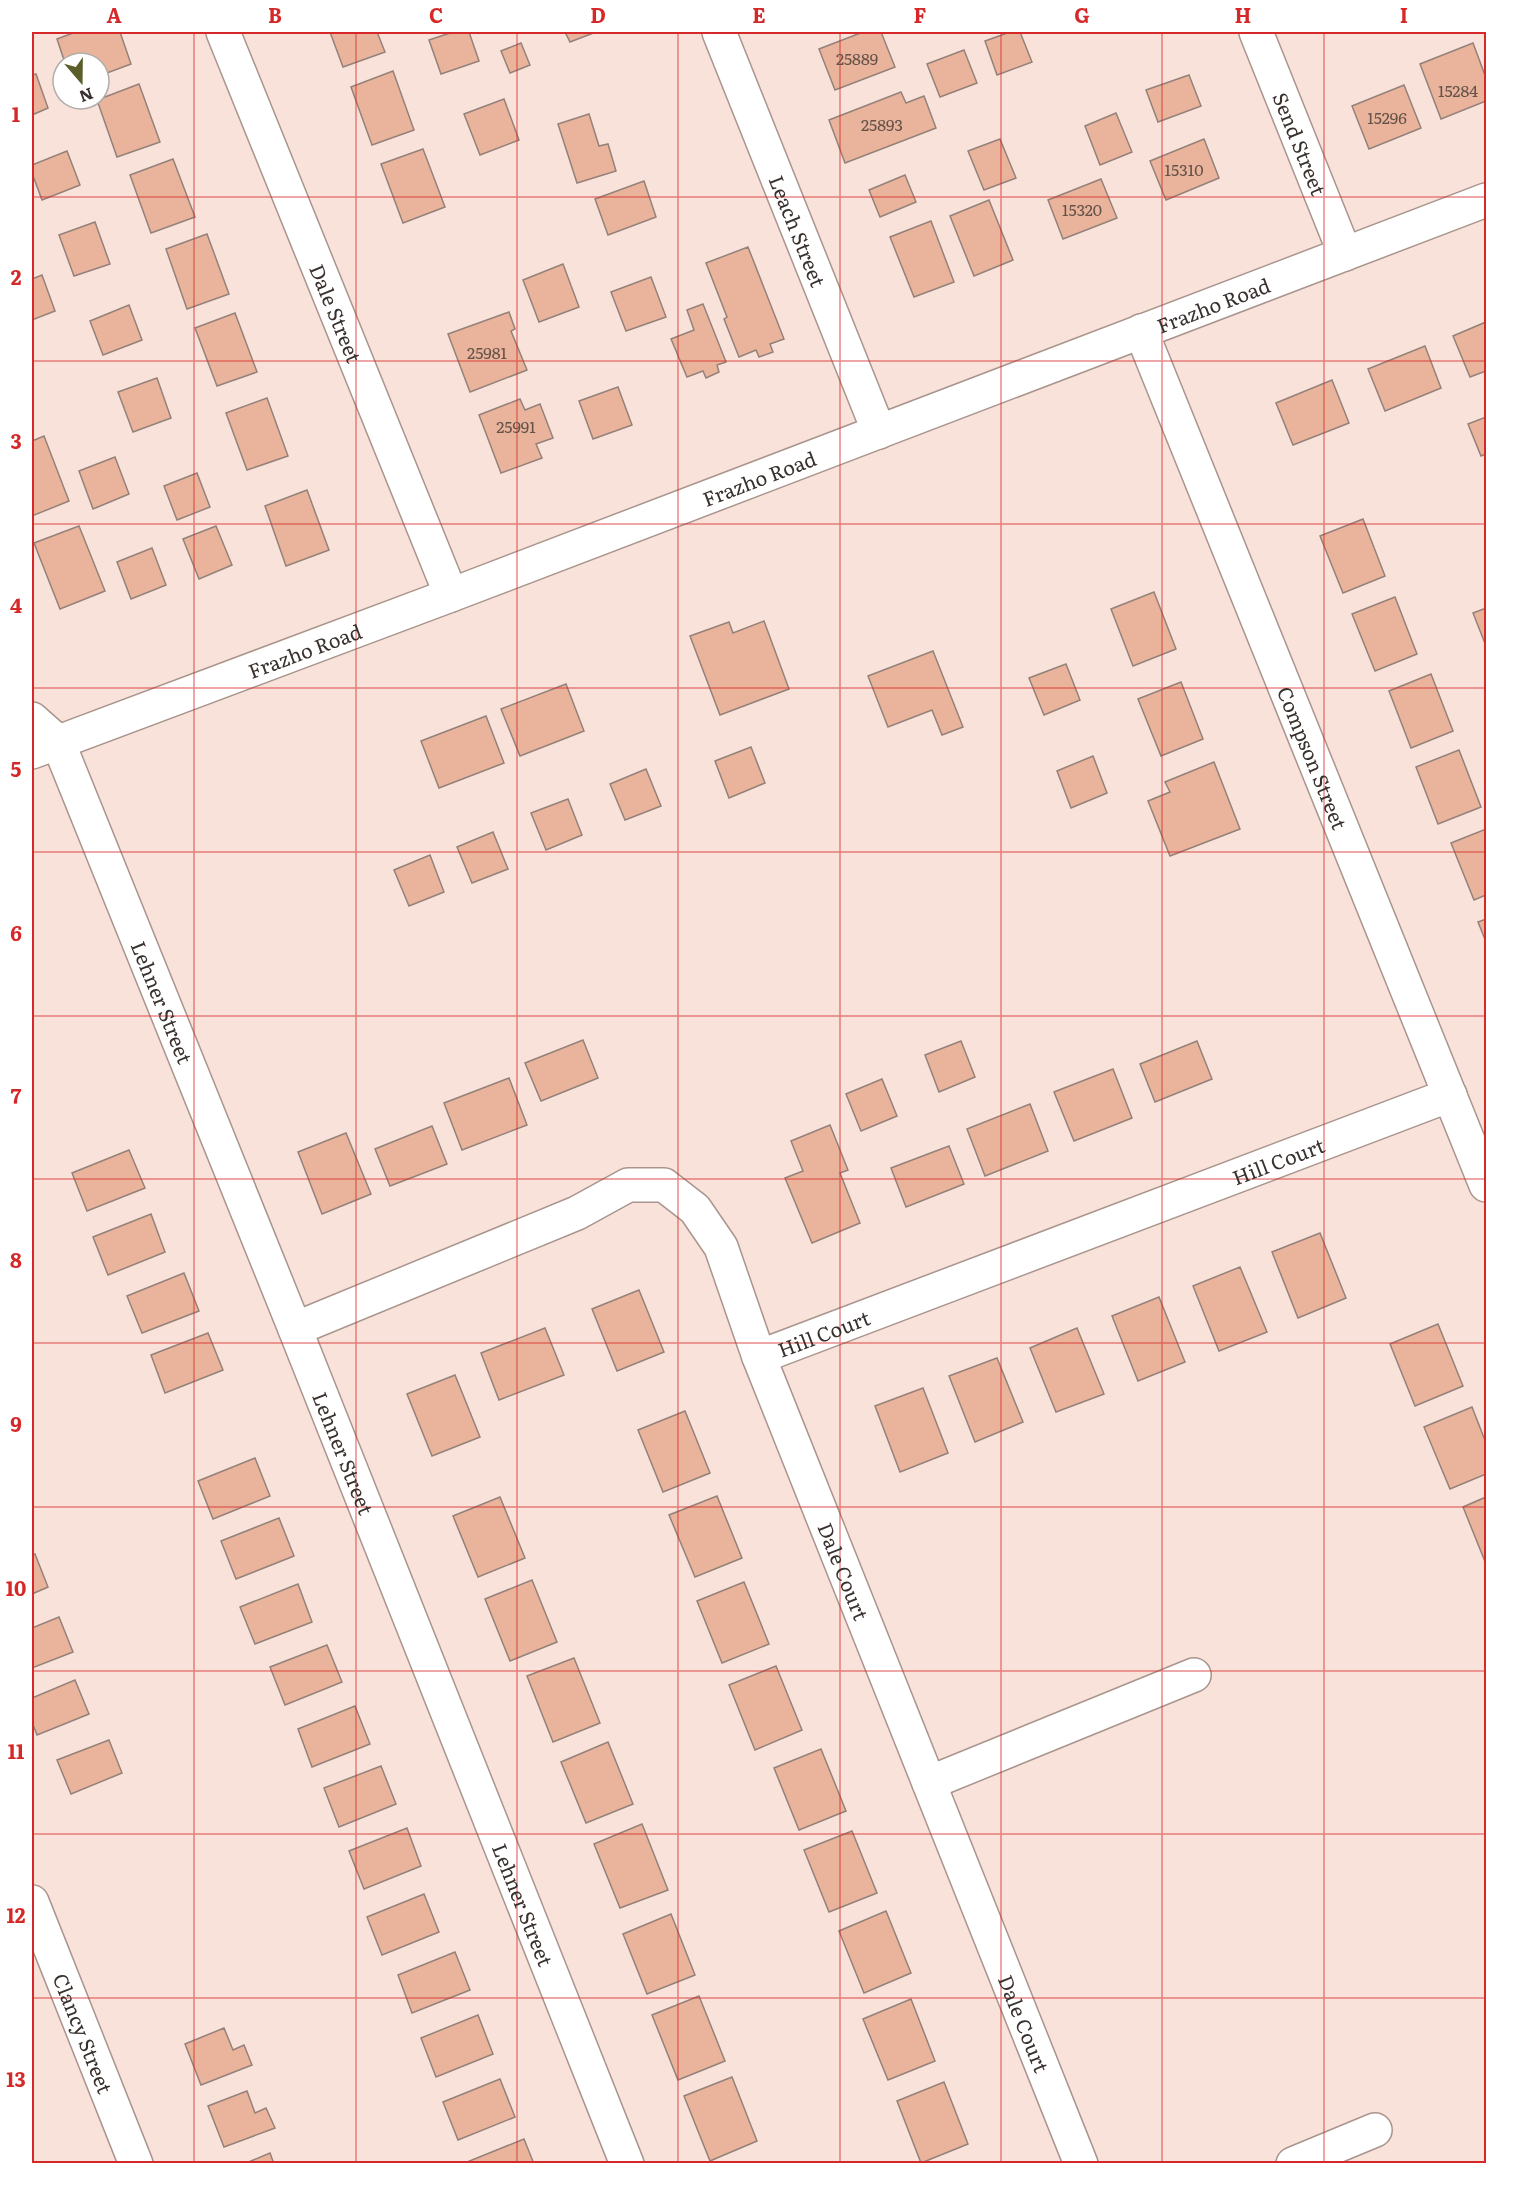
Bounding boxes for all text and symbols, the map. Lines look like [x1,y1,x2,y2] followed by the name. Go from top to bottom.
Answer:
[106,0,122,29] text: A
[268,0,282,29] text: B
[429,0,443,29] text: C
[590,0,606,29] text: D
[752,0,766,29] text: E
[914,0,927,29] text: F
[1074,0,1090,29] text: G
[1235,0,1251,29] text: H
[1400,0,1408,29] text: I
[836,46,878,70] house number: 25889
[51,51,111,111] north arrow
[1438,78,1478,102] house number: 15284
[76,82,97,110] text: N
[1266,87,1335,199] street label: Send Street
[12,98,20,128] text: 1
[1367,105,1407,129] house number: 15296
[861,112,903,136] house number: 25893
[1164,157,1204,181] house number: 15310
[763,170,834,291] street label: Leach Street
[1062,197,1102,221] house number: 15320
[303,259,370,367] street label: Dale Street
[11,261,22,291] text: 2
[1152,269,1274,339] street label: Frazho Road
[467,340,507,364] house number: 25981
[496,414,536,438] house number: 25991
[10,425,22,455] text: 3
[698,442,820,513] street label: Frazho Road
[10,589,22,619] text: 4
[243,615,366,685] street label: Frazho Road
[1271,681,1356,834] street label: Compson Street
[11,753,22,783] text: 5
[10,917,22,947] text: 6
[125,936,201,1068] street label: Lehner Street
[11,1080,22,1110] text: 7
[1227,1129,1328,1191] street label: Hill Court
[10,1244,22,1274] text: 8
[773,1301,874,1364] street label: Hill Court
[306,1387,382,1519] street label: Lehner Street
[10,1408,22,1438] text: 9
[811,1518,877,1624] street label: Dale Court
[6,1572,26,1602] text: 10
[8,1735,24,1765] text: 11
[486,1839,562,1970] street label: Lehner Street
[6,1899,26,1929] text: 12
[47,1968,121,2098] street label: Clancy Street
[992,1970,1058,2077] street label: Dale Court
[6,2063,26,2093] text: 13

